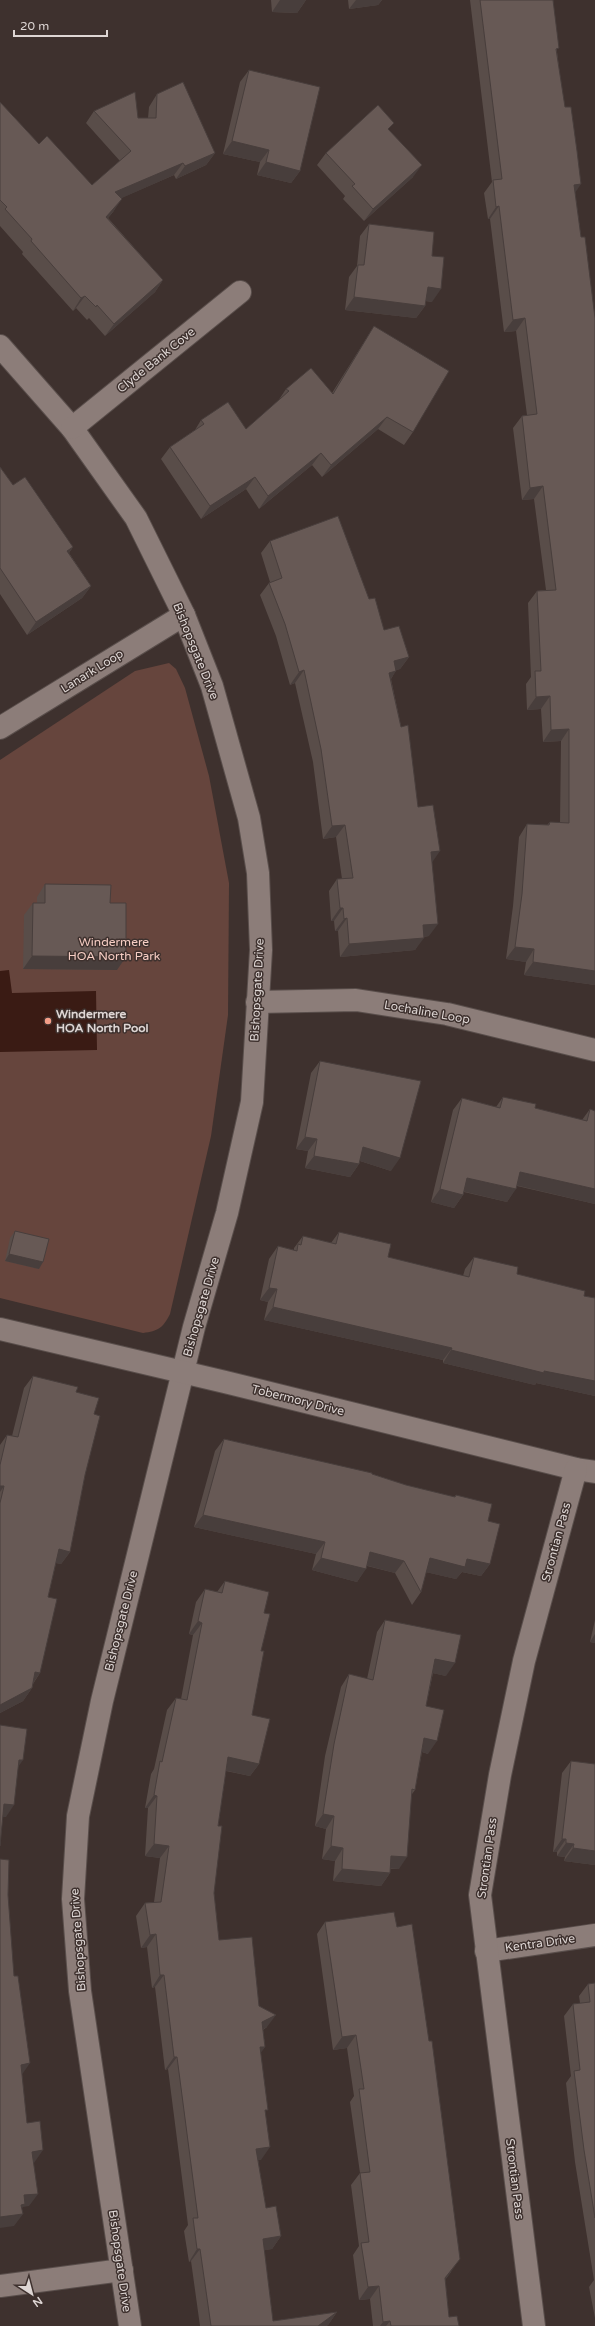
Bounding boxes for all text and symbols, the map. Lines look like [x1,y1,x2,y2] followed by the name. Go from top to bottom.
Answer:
[14,12,107,38] scale bar
[20,19,49,33] text: 20 m
[114,324,198,396] street label: Clyde Bank Cove
[170,601,222,702] street label: Bishopsgate Drive
[58,646,126,696] street label: Lanark Loop
[68,935,161,963] park label: Windermere HOA North Park
[247,938,267,1042] street label: Bishopsgate Drive
[383,998,471,1026] street label: Lochaline Loop
[56,1007,149,1035] place label: Windermere HOA North Pool
[43,1016,53,1026] marker: Windermere HOA North Pool
[180,1255,222,1358] street label: Bishopsgate Drive
[250,1382,346,1418] street label: Tobermory Drive
[539,1501,573,1583] street label: Strontian Pass
[102,1569,140,1673] street label: Bishopsgate Drive
[474,1817,500,1899] street label: Strontian Pass
[67,1888,89,1992] street label: Bishopsgate Drive
[504,1931,576,1955] street label: Kentra Drive
[503,2138,527,2220] street label: Strontian Pass
[106,2209,134,2313] street label: Bishopsgate Drive
[12,2274,52,2314] north arrow
[30,2294,45,2310] text: N

